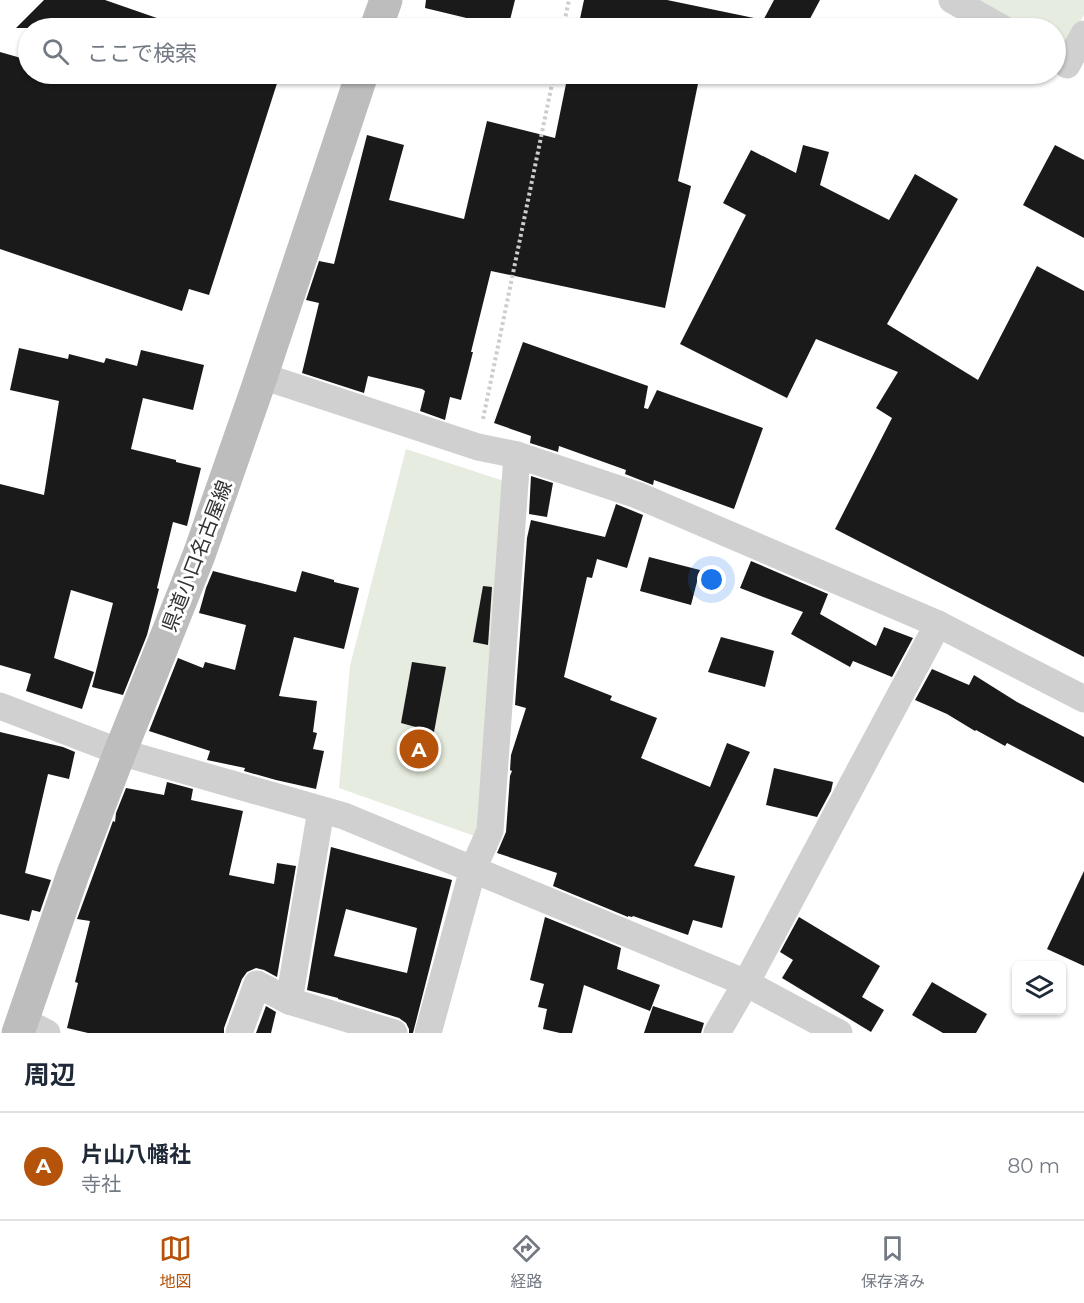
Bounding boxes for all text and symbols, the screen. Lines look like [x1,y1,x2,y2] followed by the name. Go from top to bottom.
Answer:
[18,18,1066,84] search box
[39,35,72,68] icon: search
[87,40,197,67] text: ここで検索
[157,477,237,635] street label: 県道小口名古屋線
[697,565,726,594] your location
[400,726,438,771] pin: A
[1012,961,1066,1015] map controls
[1012,961,1066,1015] button: layers
[24,1059,76,1091] text: 周辺
[81,1141,191,1168] text: 片山八幡社
[36,1154,51,1178] text: A
[1008,1154,1060,1178] text: 80 m
[81,1172,121,1196] text: 寺社
[159,1232,192,1292] tab: 地図
[510,1232,543,1292] tab: 経路
[861,1232,925,1292] tab: 保存済み

